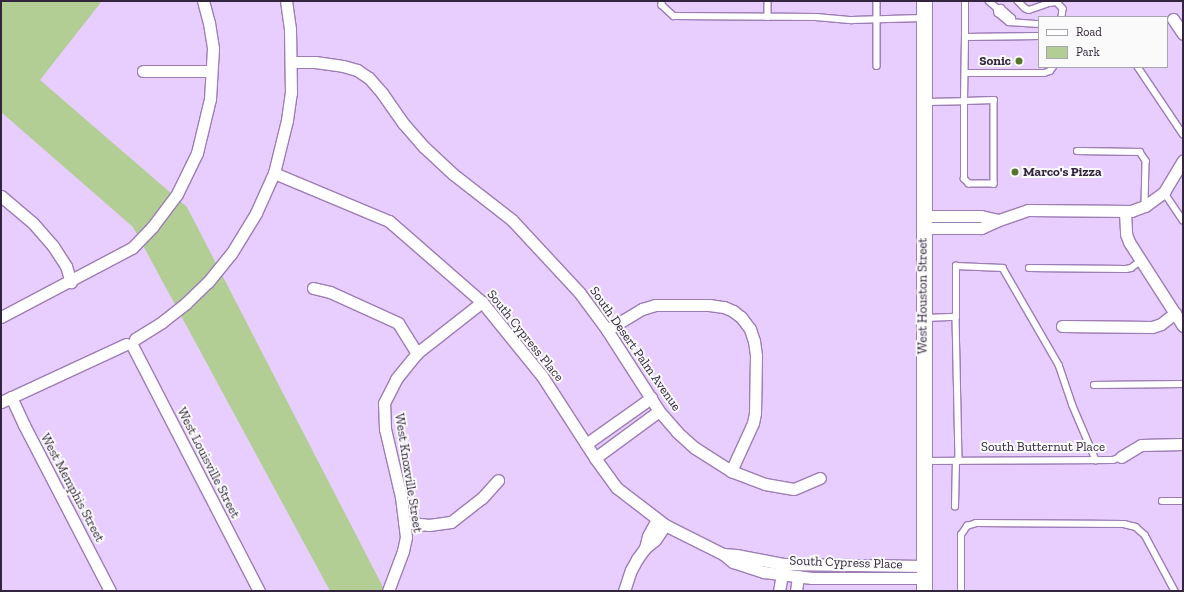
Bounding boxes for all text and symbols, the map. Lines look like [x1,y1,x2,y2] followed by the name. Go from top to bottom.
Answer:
[1038,16,1168,68] legend
[1076,25,1102,39] text: Road
[1076,45,1100,59] text: Park
[979,53,1011,69] place label: Sonic
[1014,56,1024,66] marker: Sonic
[1023,164,1101,180] place label: Marco's Pizza
[1010,167,1020,177] marker: Marco's Pizza
[915,238,931,354] street label: West Houston Street
[586,284,684,414] street label: South Desert Palm Avenue
[483,287,567,385] street label: South Cypress Place
[173,405,243,521] street label: West Louisville Street
[391,412,425,534] street label: West Knoxville Street
[37,431,107,545] street label: West Memphis Street
[981,439,1105,455] street label: South Butternut Place
[789,553,903,573] street label: South Cypress Place

